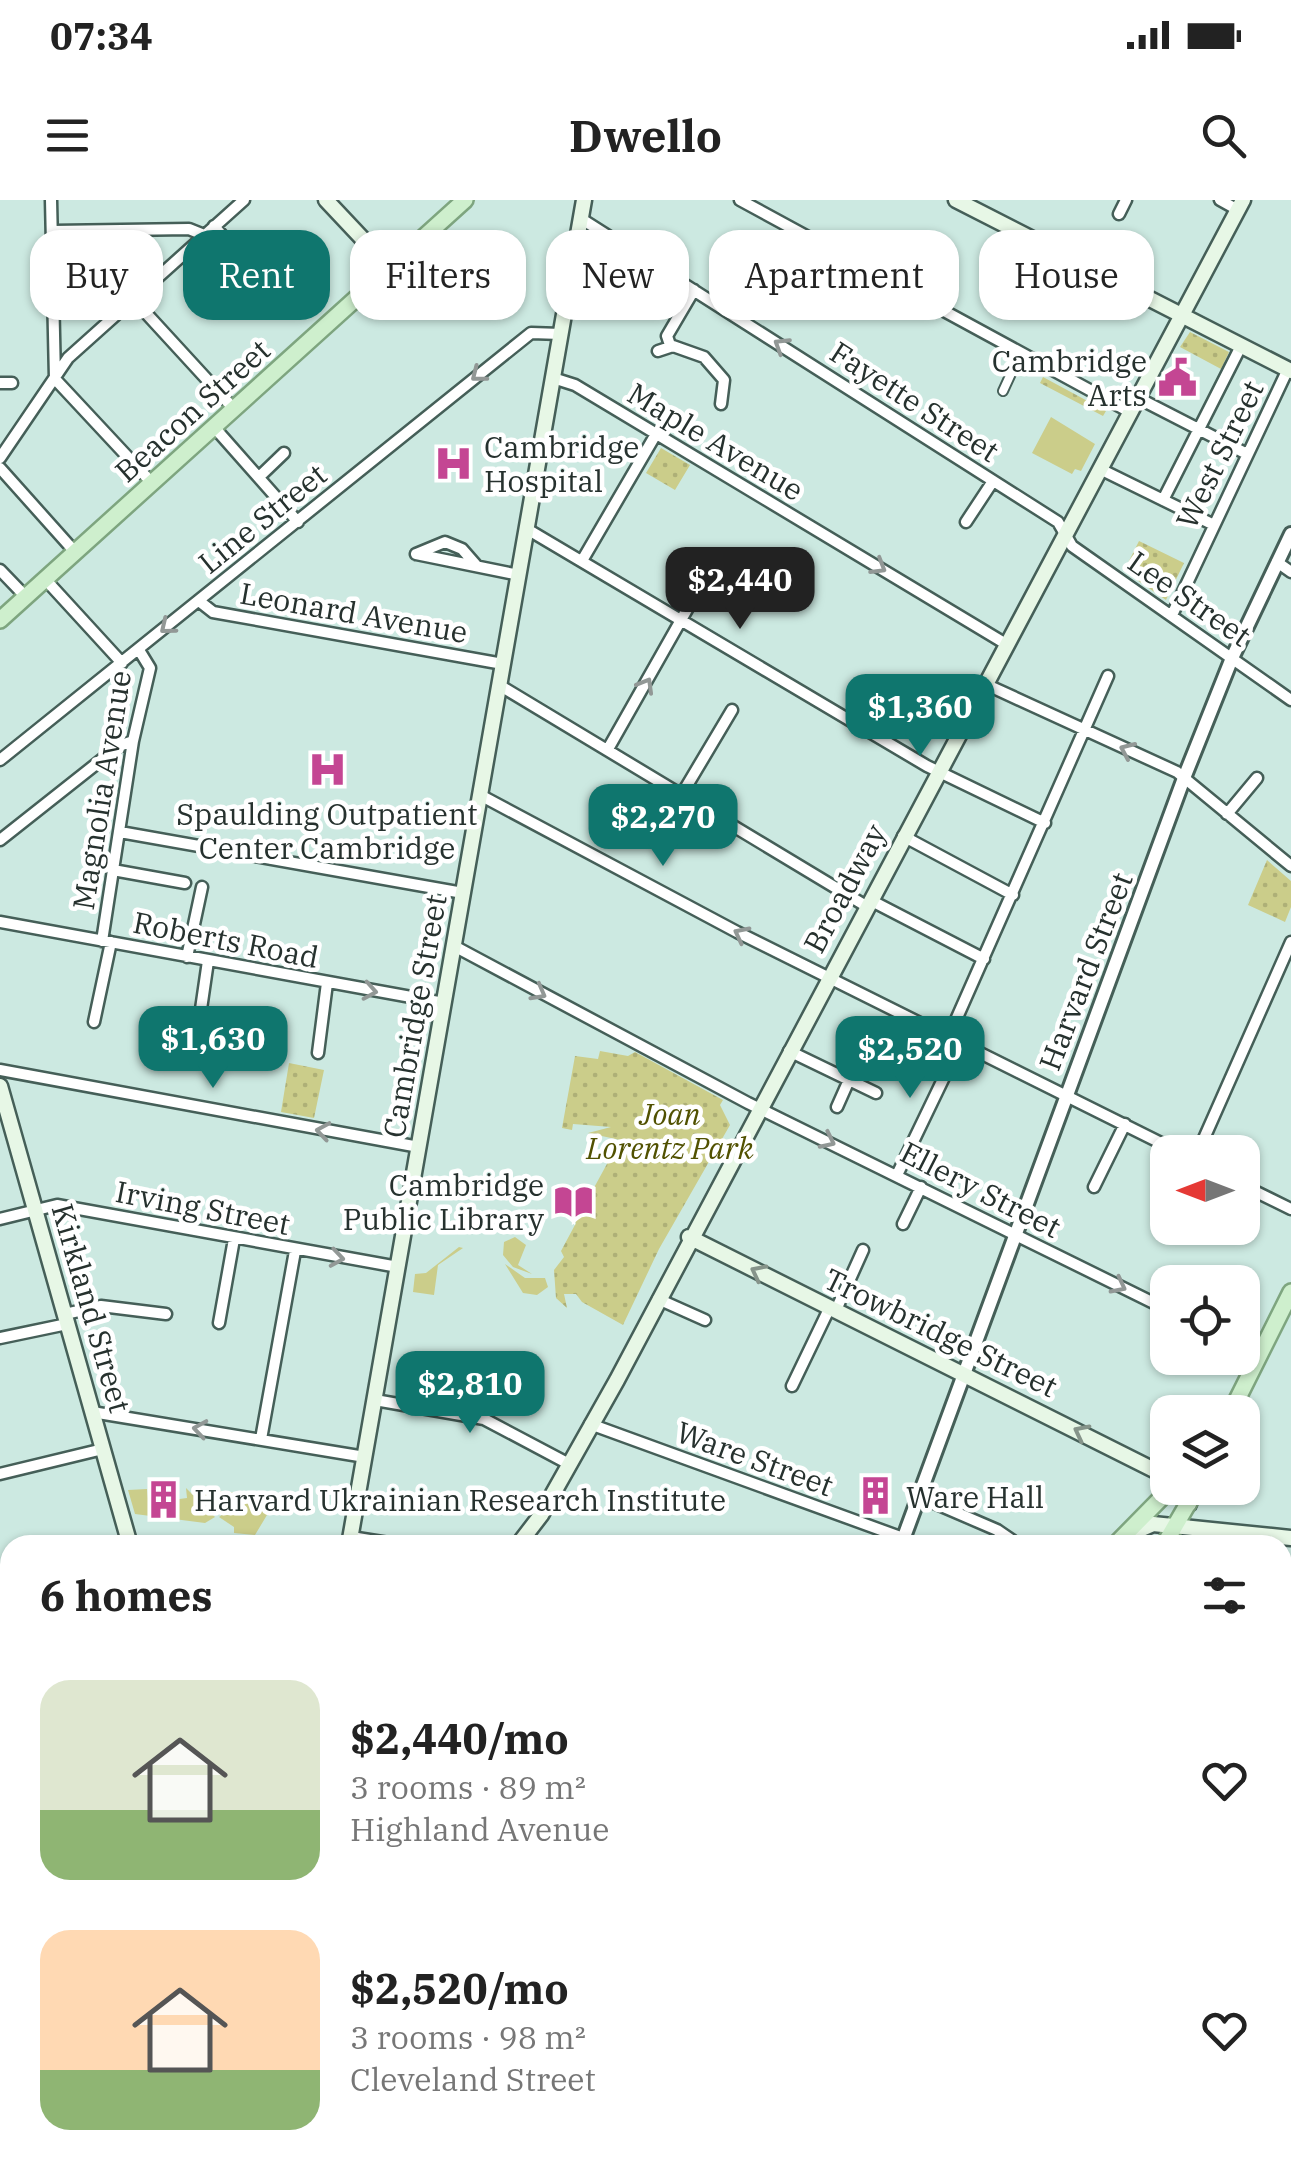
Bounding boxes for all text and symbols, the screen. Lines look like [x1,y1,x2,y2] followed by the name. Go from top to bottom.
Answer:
[50,11,153,60] text: 07:34
[569,106,722,164] text: Dwello
[40,108,95,163] icon: menu
[1196,108,1251,163] icon: search
[30,230,163,320] chip: Buy
[183,230,330,320] chip: Rent
[350,230,526,320] chip: Filters
[546,230,689,320] chip: New
[709,230,959,320] chip: Apartment
[979,230,1154,320] chip: House
[106,330,278,490] street label: Beacon Street
[823,332,1007,470] street label: Fayette Street
[774,338,792,357] one-way arrow
[992,341,1147,414] place label: Cambridge Arts
[1156,356,1198,398] public building icon: Cambridge Arts
[471,363,489,380] one-way arrow
[621,373,811,509] street label: Maple Avenue
[1166,374,1272,534] street label: West Street
[484,427,639,500] place label: Cambridge Hospital
[433,442,475,484] hospital icon: Cambridge Hospital
[190,454,334,582] street label: Line Street
[1121,542,1259,654] street label: Lee Street
[659,547,821,632] pin: $2,440
[868,555,886,574] one-way arrow
[688,558,792,600] text: $2,440
[237,573,471,651] street label: Leonard Avenue
[161,615,179,633] one-way arrow
[63,667,139,913] street label: Magnolia Avenue
[839,674,1001,759] pin: $1,360
[633,678,653,696] one-way arrow
[868,685,972,727] text: $1,360
[1119,742,1137,762] one-way arrow
[306,748,348,790] hospital icon: Spaulding Outpatient Center Cambridge
[582,784,744,869] pin: $2,270
[176,794,478,867] place label: Spaulding Outpatient Center Cambridge
[611,795,715,837] text: $2,270
[794,817,894,959] street label: Broadway
[1029,866,1141,1076] street label: Harvard Street
[373,891,455,1141] street label: Cambridge Street
[130,902,322,976] street label: Roberts Road
[733,927,751,946] one-way arrow
[362,980,378,1001] one-way arrow
[529,981,547,1000] one-way arrow
[132,1006,294,1091] pin: $1,630
[829,1016,991,1101] pin: $2,520
[161,1017,265,1059] text: $1,630
[858,1027,962,1069] text: $2,520
[585,1094,754,1167] park label: Joan Lorentz Park
[314,1122,331,1143] one-way arrow
[818,1129,836,1149] one-way arrow
[894,1132,1068,1246] street label: Ellery Street
[1150,1135,1260,1245] north arrow
[1150,1135,1260,1505] map controls
[343,1165,544,1238] place label: Cambridge Public Library
[113,1171,293,1243] street label: Irving Street
[553,1180,595,1222] library icon: Cambridge Public Library
[44,1199,140,1417] street label: Kirkland Street
[329,1246,345,1267] one-way arrow
[818,1259,1064,1405] street label: Trowbridge Street
[751,1264,769,1284] one-way arrow
[1150,1265,1260,1375] button: locate
[1109,1274,1127,1293] one-way arrow
[389,1351,551,1436] pin: $2,810
[418,1362,522,1404] text: $2,810
[1150,1395,1260,1505] button: layers
[671,1412,839,1504] street label: Ware Street
[191,1419,208,1440] one-way arrow
[1073,1425,1091,1444] one-way arrow
[855,1475,897,1517] building icon: Ware Hall
[906,1477,1044,1516] place label: Ware Hall
[143,1478,185,1520] building icon: Harvard Ukrainian Research Institute
[194,1480,726,1519] place label: Harvard Ukrainian Research Institute
[40,1568,213,1623] text: 6 homes
[1197,1568,1252,1623] icon: filters
[350,1711,569,1766] text: $2,440/mo
[120,1720,240,1840] icon: home
[1197,1753,1252,1808] icon: heart
[350,1766,586,1808] text: 3 rooms · 89 m²
[350,1808,610,1850] text: Highland Avenue
[350,1961,569,2016] text: $2,520/mo
[120,1970,240,2090] icon: home
[1197,2003,1252,2058] icon: heart
[350,2016,586,2058] text: 3 rooms · 98 m²
[350,2058,596,2100] text: Cleveland Street

